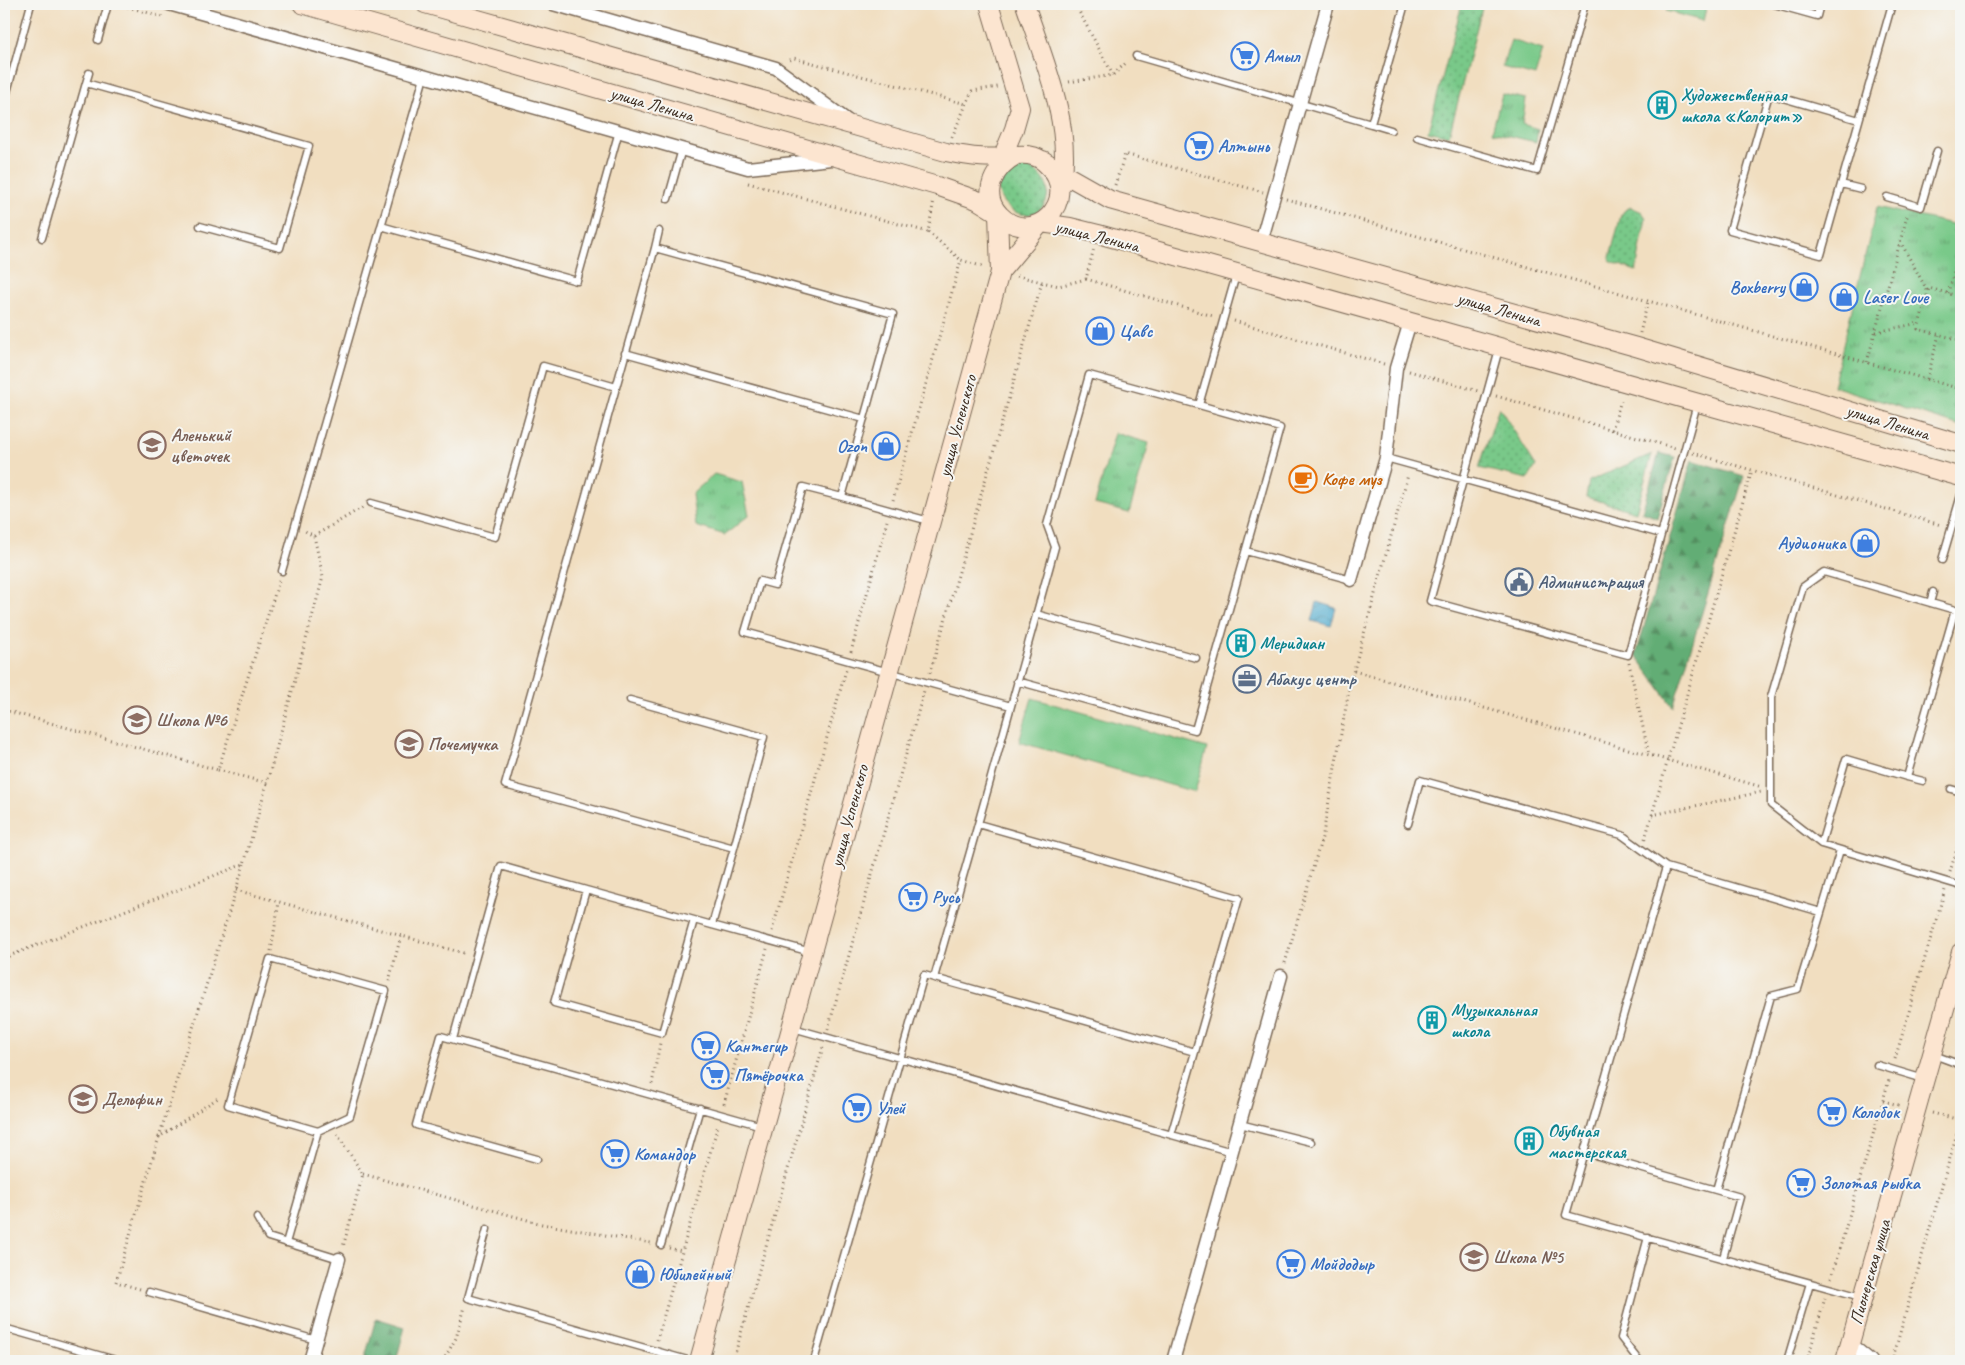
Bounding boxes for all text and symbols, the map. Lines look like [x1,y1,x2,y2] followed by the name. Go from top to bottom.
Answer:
[1230,41,1260,71] supermarket icon: Амыл
[1264,45,1302,67] place label: Амыл
[607,81,698,127] street label: улица Ленина
[1681,84,1802,127] place label: Художественная школа «Колорит»
[1647,90,1677,120] building icon: Художественная школа «Колорит»
[1184,131,1214,161] supermarket icon: Алтынь
[1218,135,1271,157] place label: Алтынь
[1052,215,1143,257] street label: улица Ленина
[1789,272,1819,302] shop icon: Boxberry
[1730,276,1787,298] place label: Boxberry
[1829,282,1859,312] shop icon: Laser Love
[1454,286,1545,332] street label: улица Ленина
[1863,286,1930,308] place label: Laser Love
[1085,316,1115,346] shop icon: Цавс
[1119,320,1154,342] place label: Цавс
[933,371,982,480] street label: улица Успенского
[1843,399,1934,445] street label: улица Ленина
[171,424,232,467] place label: Аленький цветочек
[137,430,167,460] school or university icon: Аленький цветочек
[871,431,901,461] shop icon: Ozon
[837,435,868,457] place label: Ozon
[1288,464,1318,494] cafe icon: Кофе муз
[1322,468,1384,490] place label: Кофе муз
[1850,528,1880,558] shop icon: Аудионика
[1778,532,1847,554] place label: Аудионика
[1504,567,1534,597] public building icon: Администрация
[1538,571,1645,593] place label: Администрация
[1226,628,1256,658] building icon: Меридиан
[1260,632,1326,654] place label: Меридиан
[1232,664,1262,694] office icon: Абакус центр
[1266,668,1357,690] place label: Абакус центр
[122,705,152,735] school or university icon: Школа №6
[156,709,228,731] place label: Школа №6
[394,729,424,759] school or university icon: Почемучка
[428,733,499,755] place label: Почемучка
[825,761,874,870] street label: улица Успенского
[898,882,928,912] supermarket icon: Русь
[932,886,961,908] place label: Русь
[1451,999,1538,1042] place label: Музыкальная школа
[1417,1005,1447,1035] building icon: Музыкальная школа
[691,1031,721,1061] supermarket icon: Кантегир
[725,1035,788,1057] place label: Кантегир
[700,1060,730,1090] supermarket icon: Пятёрочка
[734,1064,804,1086] place label: Пятёрочка
[68,1084,98,1114] school or university icon: Дельфин
[102,1088,163,1110] place label: Дельфин
[842,1093,872,1123] supermarket icon: Улей
[876,1097,907,1119] place label: Улей
[1817,1097,1847,1127] supermarket icon: Колобок
[1851,1101,1901,1123] place label: Колобок
[1548,1120,1627,1163] place label: Обувная мастерская
[1514,1126,1544,1156] building icon: Обувная мастерская
[600,1139,630,1169] supermarket icon: Командор
[634,1143,696,1165] place label: Командор
[1786,1168,1816,1198] supermarket icon: Золотая рыбка
[1820,1172,1922,1194] place label: Золотая рыбка
[1845,1215,1896,1327] street label: Пионерская улица
[1459,1242,1489,1272] school or university icon: Школа №5
[1493,1246,1565,1268] place label: Школа №5
[1276,1249,1306,1279] supermarket icon: Мойдодыр
[1310,1253,1375,1275] place label: Мойдодыр
[625,1259,655,1289] shop icon: Юбилейный
[659,1263,732,1285] place label: Юбилейный

